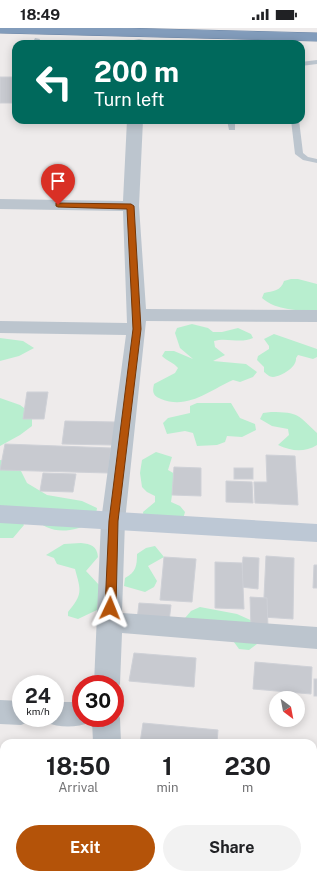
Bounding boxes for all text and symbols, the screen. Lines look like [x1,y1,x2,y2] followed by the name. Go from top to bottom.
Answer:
[20,6,60,23] text: 18:49
[94,55,179,88] text: 200 m
[28,56,80,108] icon: left
[94,89,164,110] text: Turn left
[41,164,75,205] pin
[47,170,69,192] icon: arrive
[89,587,131,629] position arrow
[72,675,124,727] speed limit sign: 30
[25,684,51,708] text: 24
[269,691,305,727] north arrow
[269,691,305,727] map controls
[26,705,50,717] text: km/h
[46,752,110,780] text: 18:50
[162,752,173,780] text: 1
[224,752,271,780] text: 230
[58,780,98,795] text: Arrival
[156,780,178,795] text: min
[242,780,253,795] text: m
[16,825,155,871] button: Exit
[163,825,301,871] button: Share

